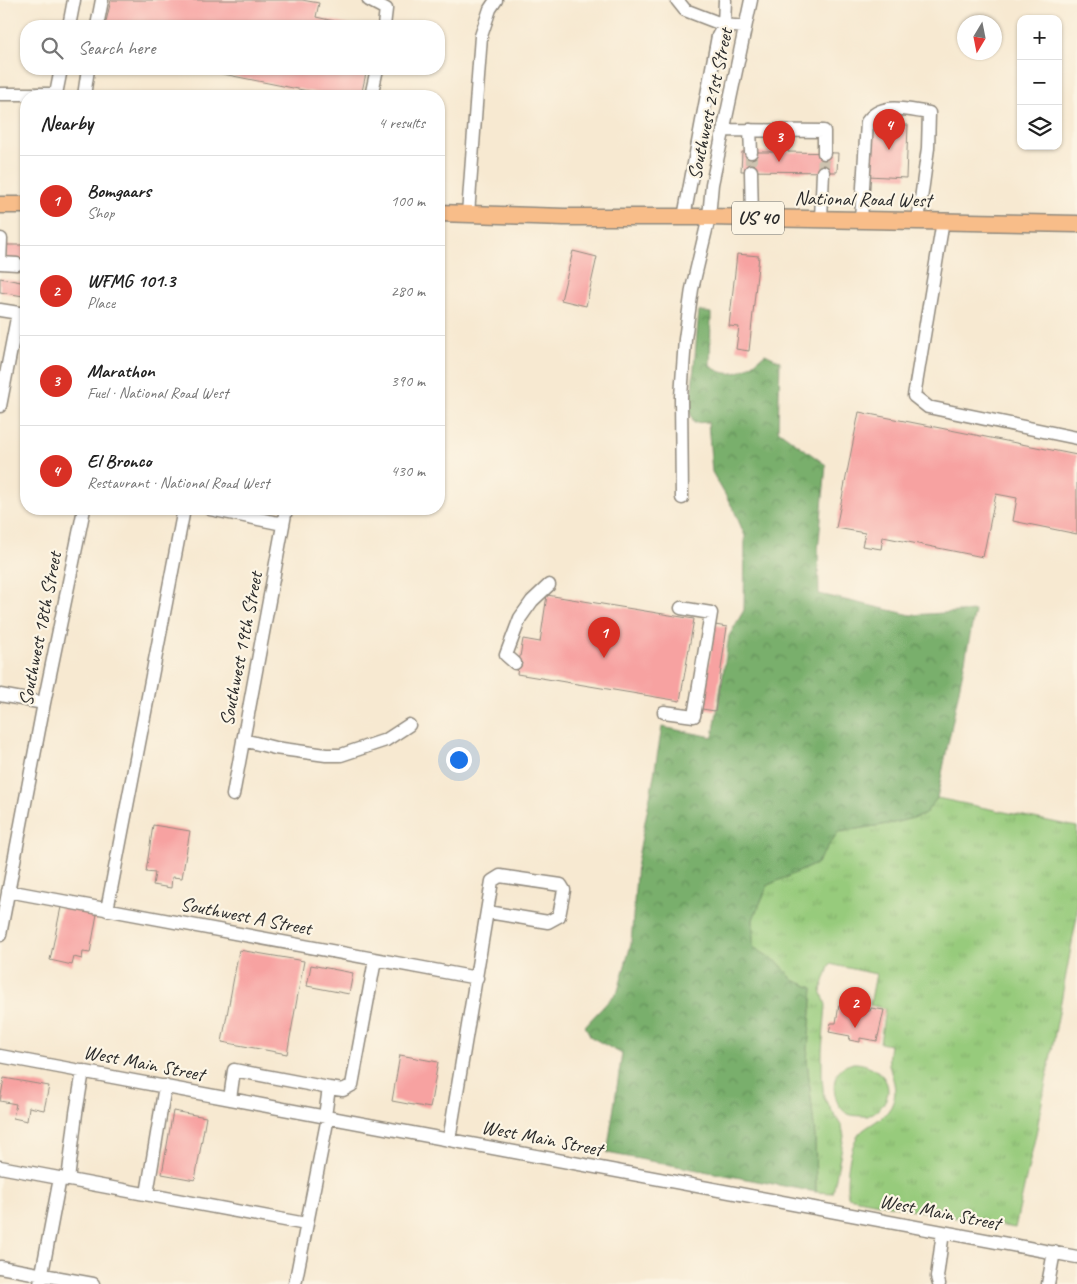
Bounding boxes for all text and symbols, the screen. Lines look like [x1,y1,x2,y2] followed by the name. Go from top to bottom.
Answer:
[957,15,1002,60] north arrow
[1017,15,1062,150] map controls
[1017,15,1062,60] button: +
[20,20,445,75] search box
[682,24,739,182] street label: Southwest 21st Street
[38,34,66,62] icon: search
[78,36,155,60] text: Search here
[1017,60,1062,105] button: −
[1017,105,1062,150] button: layers
[873,109,905,150] pin: 4
[40,110,93,136] text: Nearby
[378,113,425,133] text: 4 results
[763,121,795,162] pin: 3
[87,179,151,203] text: Bomgaars
[794,185,935,213] street label: National Road West
[52,191,60,211] text: 1
[391,191,425,211] text: 100 m
[732,202,784,234] road number: US 40
[87,203,114,223] text: Shop
[87,269,175,293] text: WFMG 101.3
[52,281,60,301] text: 2
[391,281,425,301] text: 280 m
[87,293,115,313] text: Place
[87,359,155,383] text: Marathon
[52,371,60,391] text: 3
[391,371,425,391] text: 390 m
[87,383,228,403] text: Fuel · National Road West
[87,449,151,473] text: El Bronco
[52,461,60,481] text: 4
[391,461,425,481] text: 430 m
[87,473,269,493] text: Restaurant · National Road West
[13,547,68,708] street label: Southwest 18th Street
[214,567,269,728] street label: Southwest 19th Street
[588,617,620,658] pin: 1
[446,747,472,773] your location
[178,891,316,941] street label: Southwest A Street
[839,987,871,1028] pin: 2
[82,1039,210,1088] street label: West Main Street
[480,1114,608,1163] street label: West Main Street
[878,1188,1006,1237] street label: West Main Street

